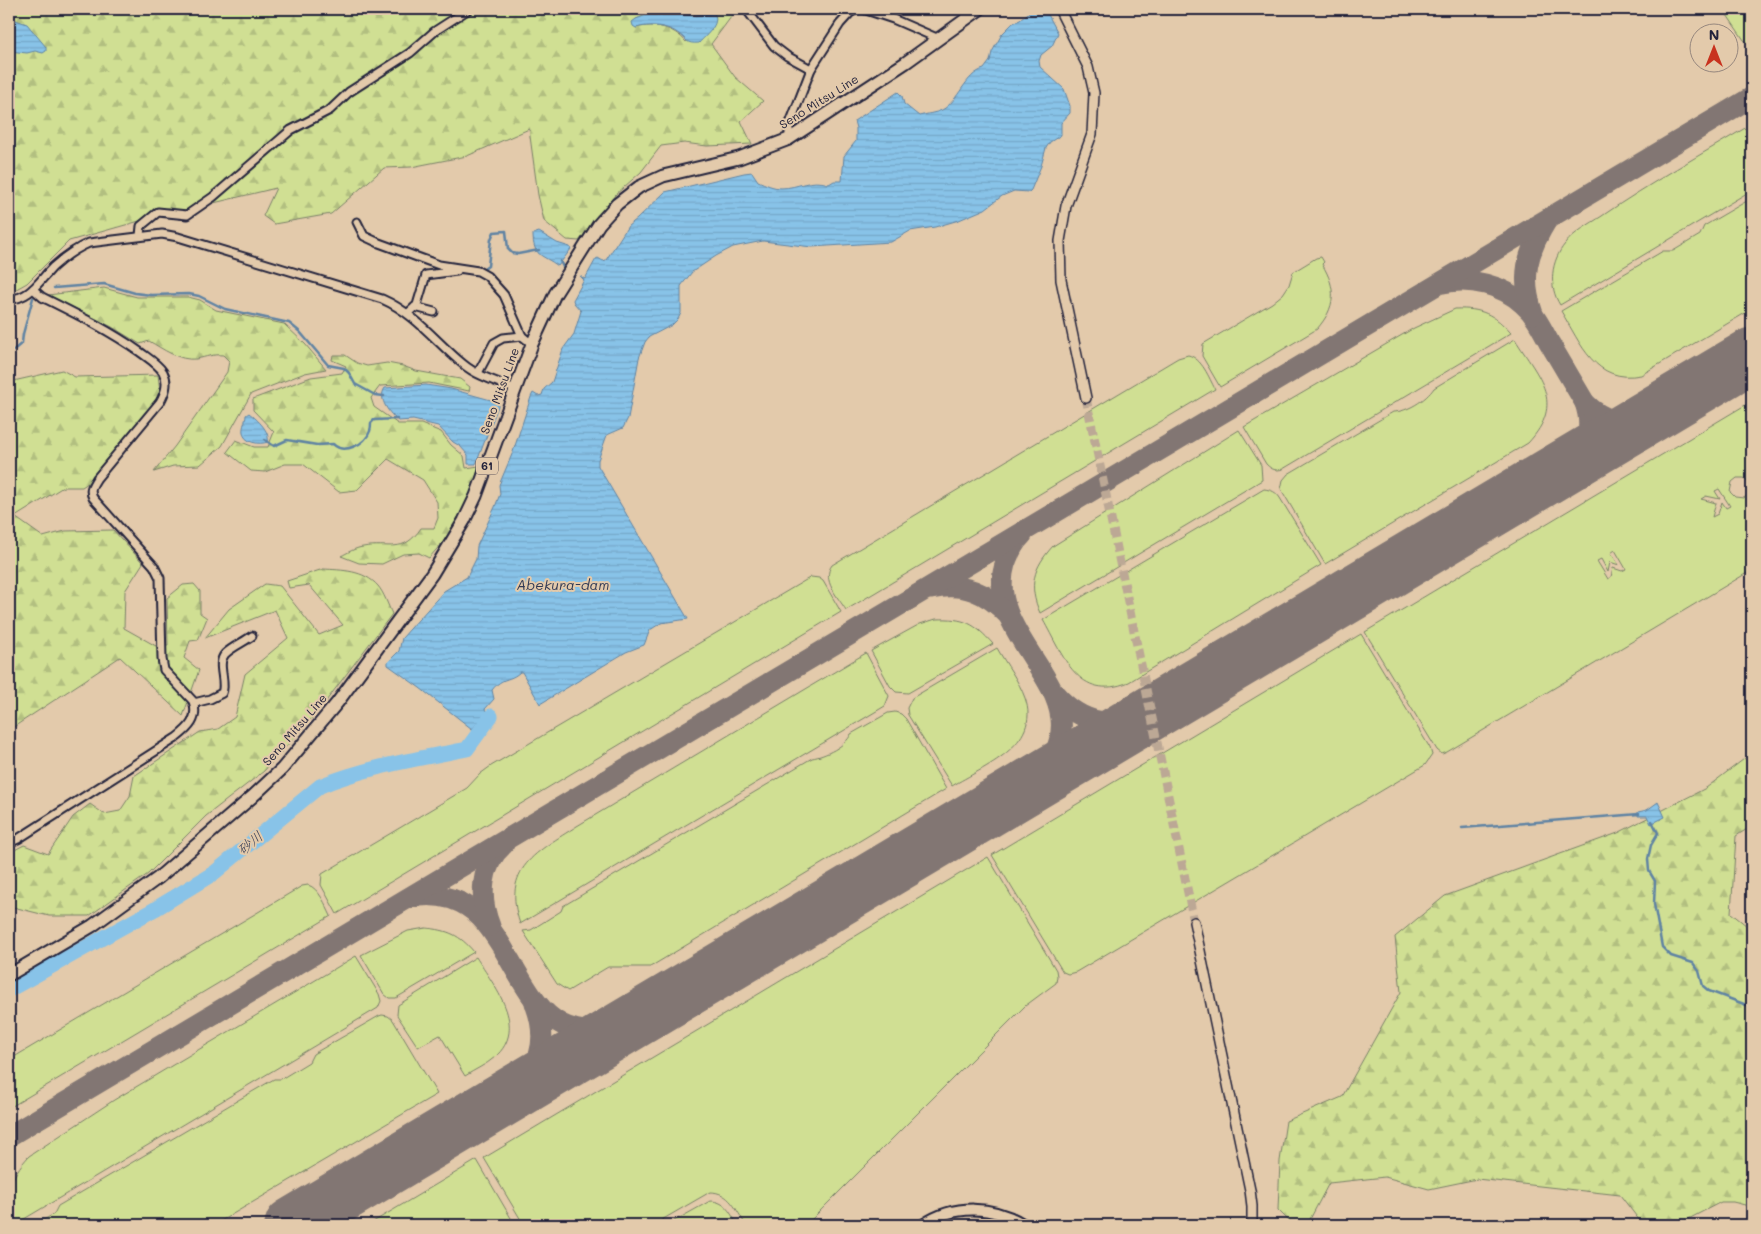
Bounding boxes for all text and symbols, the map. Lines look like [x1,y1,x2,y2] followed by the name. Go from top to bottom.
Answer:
[1688,22,1738,72] north arrow
[1709,25,1719,44] text: N
[776,70,861,132] street label: Seno Mitsu Line
[476,345,522,436] street label: Seno Mitsu Line
[476,458,498,474] road number: 61
[517,575,609,594] water label: Abekura-dam
[258,690,330,769] street label: Seno Mitsu Line
[233,826,267,859] water label: 砂川

